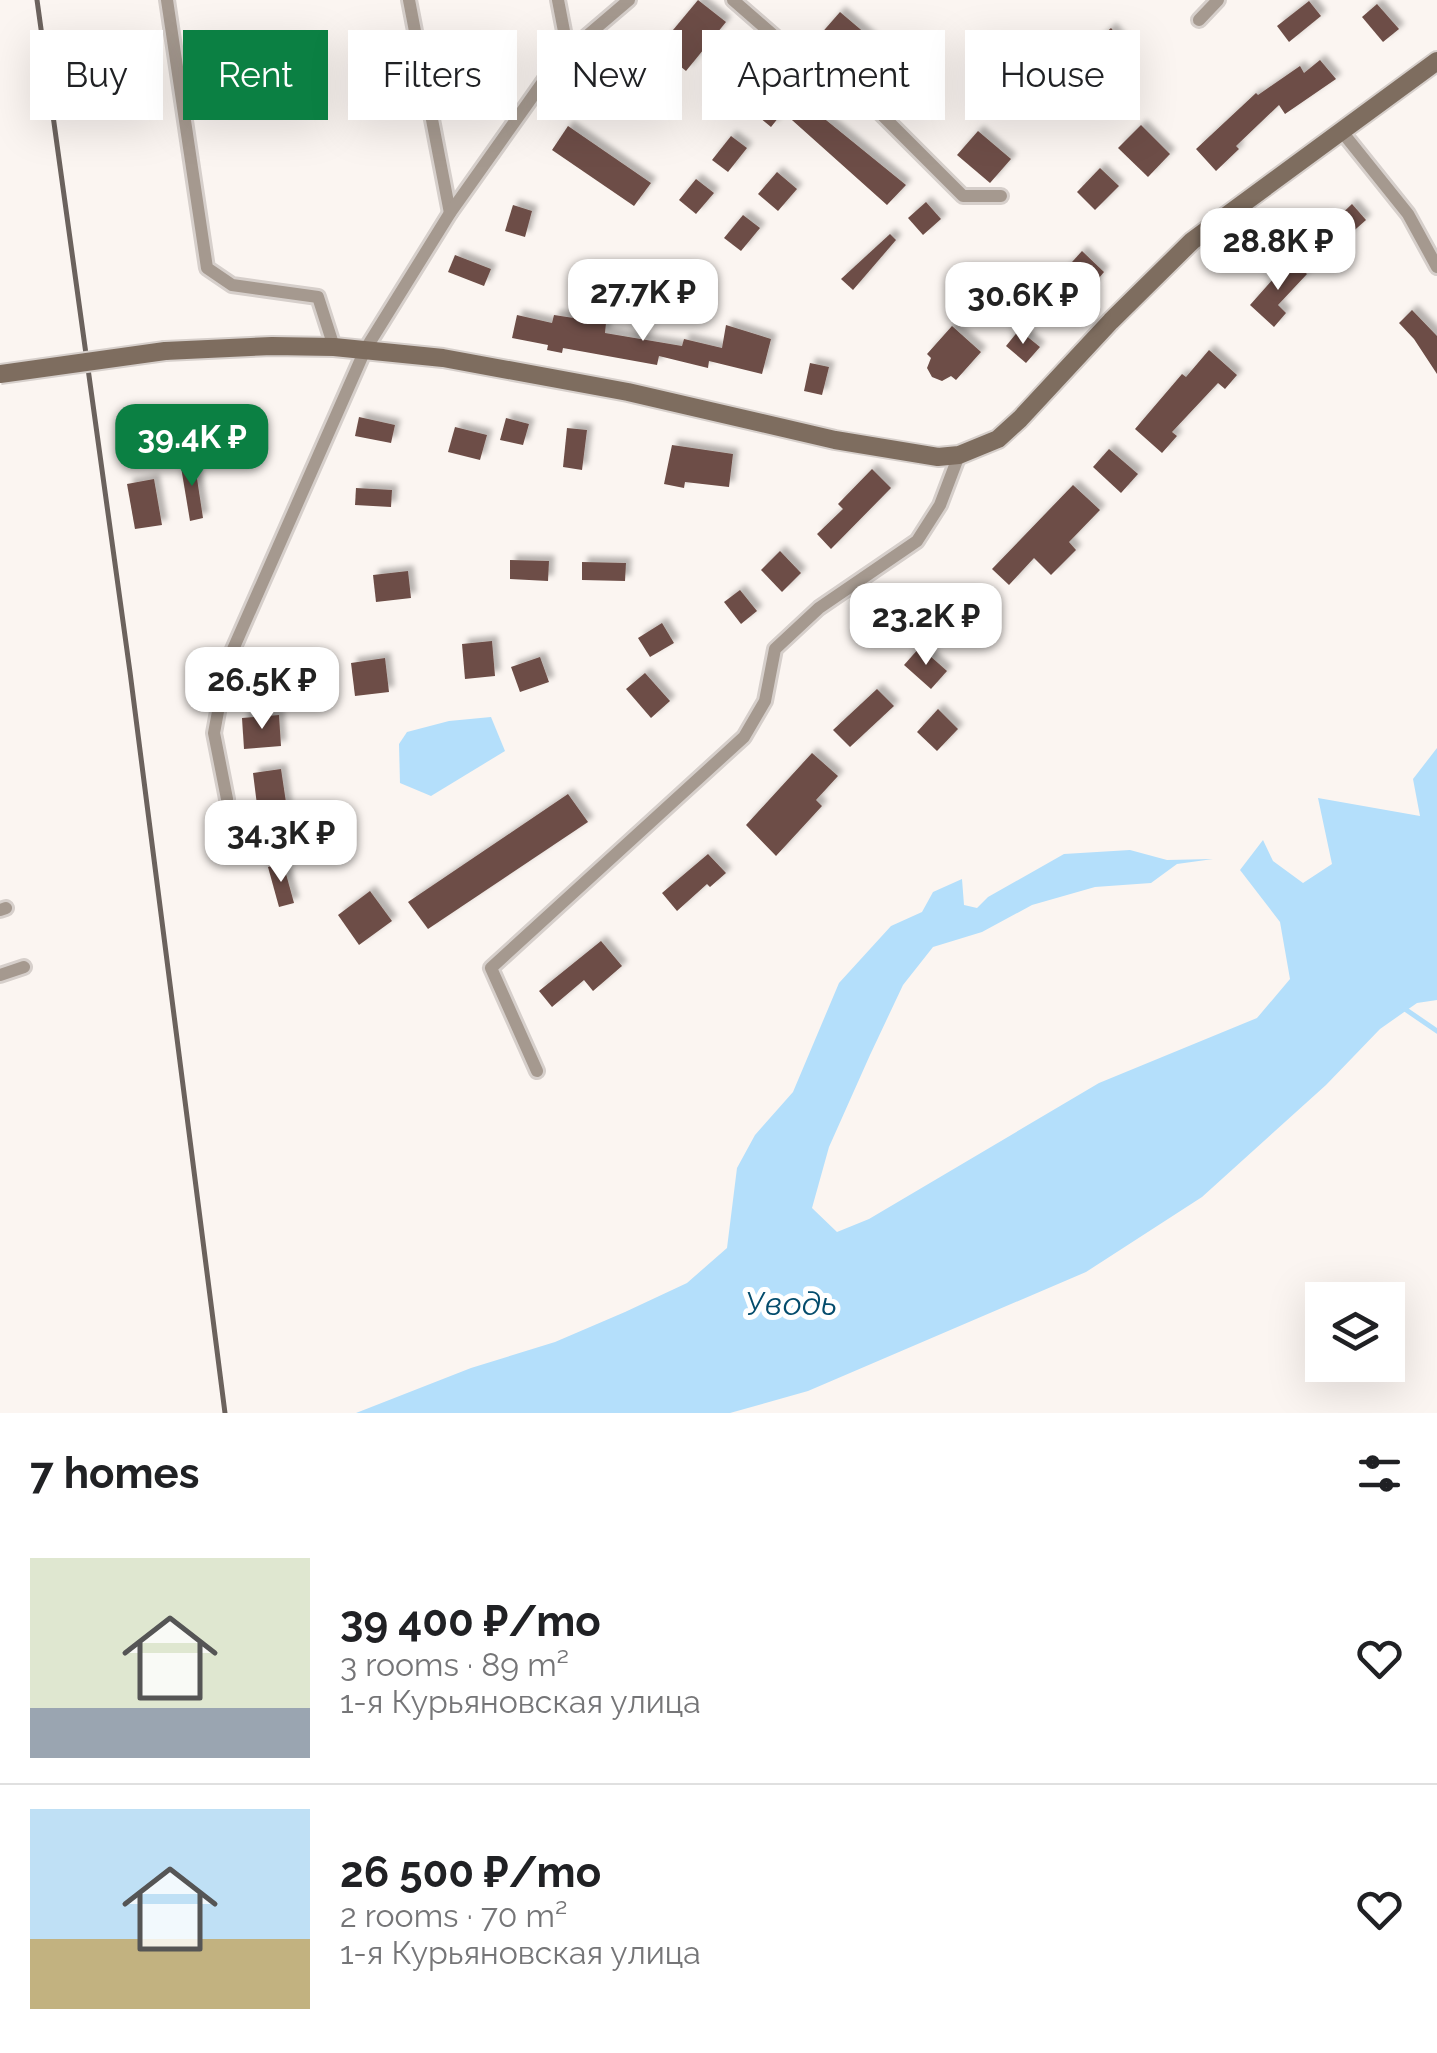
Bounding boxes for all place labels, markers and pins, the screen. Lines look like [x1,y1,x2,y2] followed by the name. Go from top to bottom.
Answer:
[1186,208,1370,293] pin: 28.8K ₽
[551,259,735,344] pin: 27.7K ₽
[931,262,1115,347] pin: 30.6K ₽
[100,404,284,489] pin: 39.4K ₽
[834,583,1018,668] pin: 23.2K ₽
[170,647,354,732] pin: 26.5K ₽
[189,800,373,885] pin: 34.3K ₽

